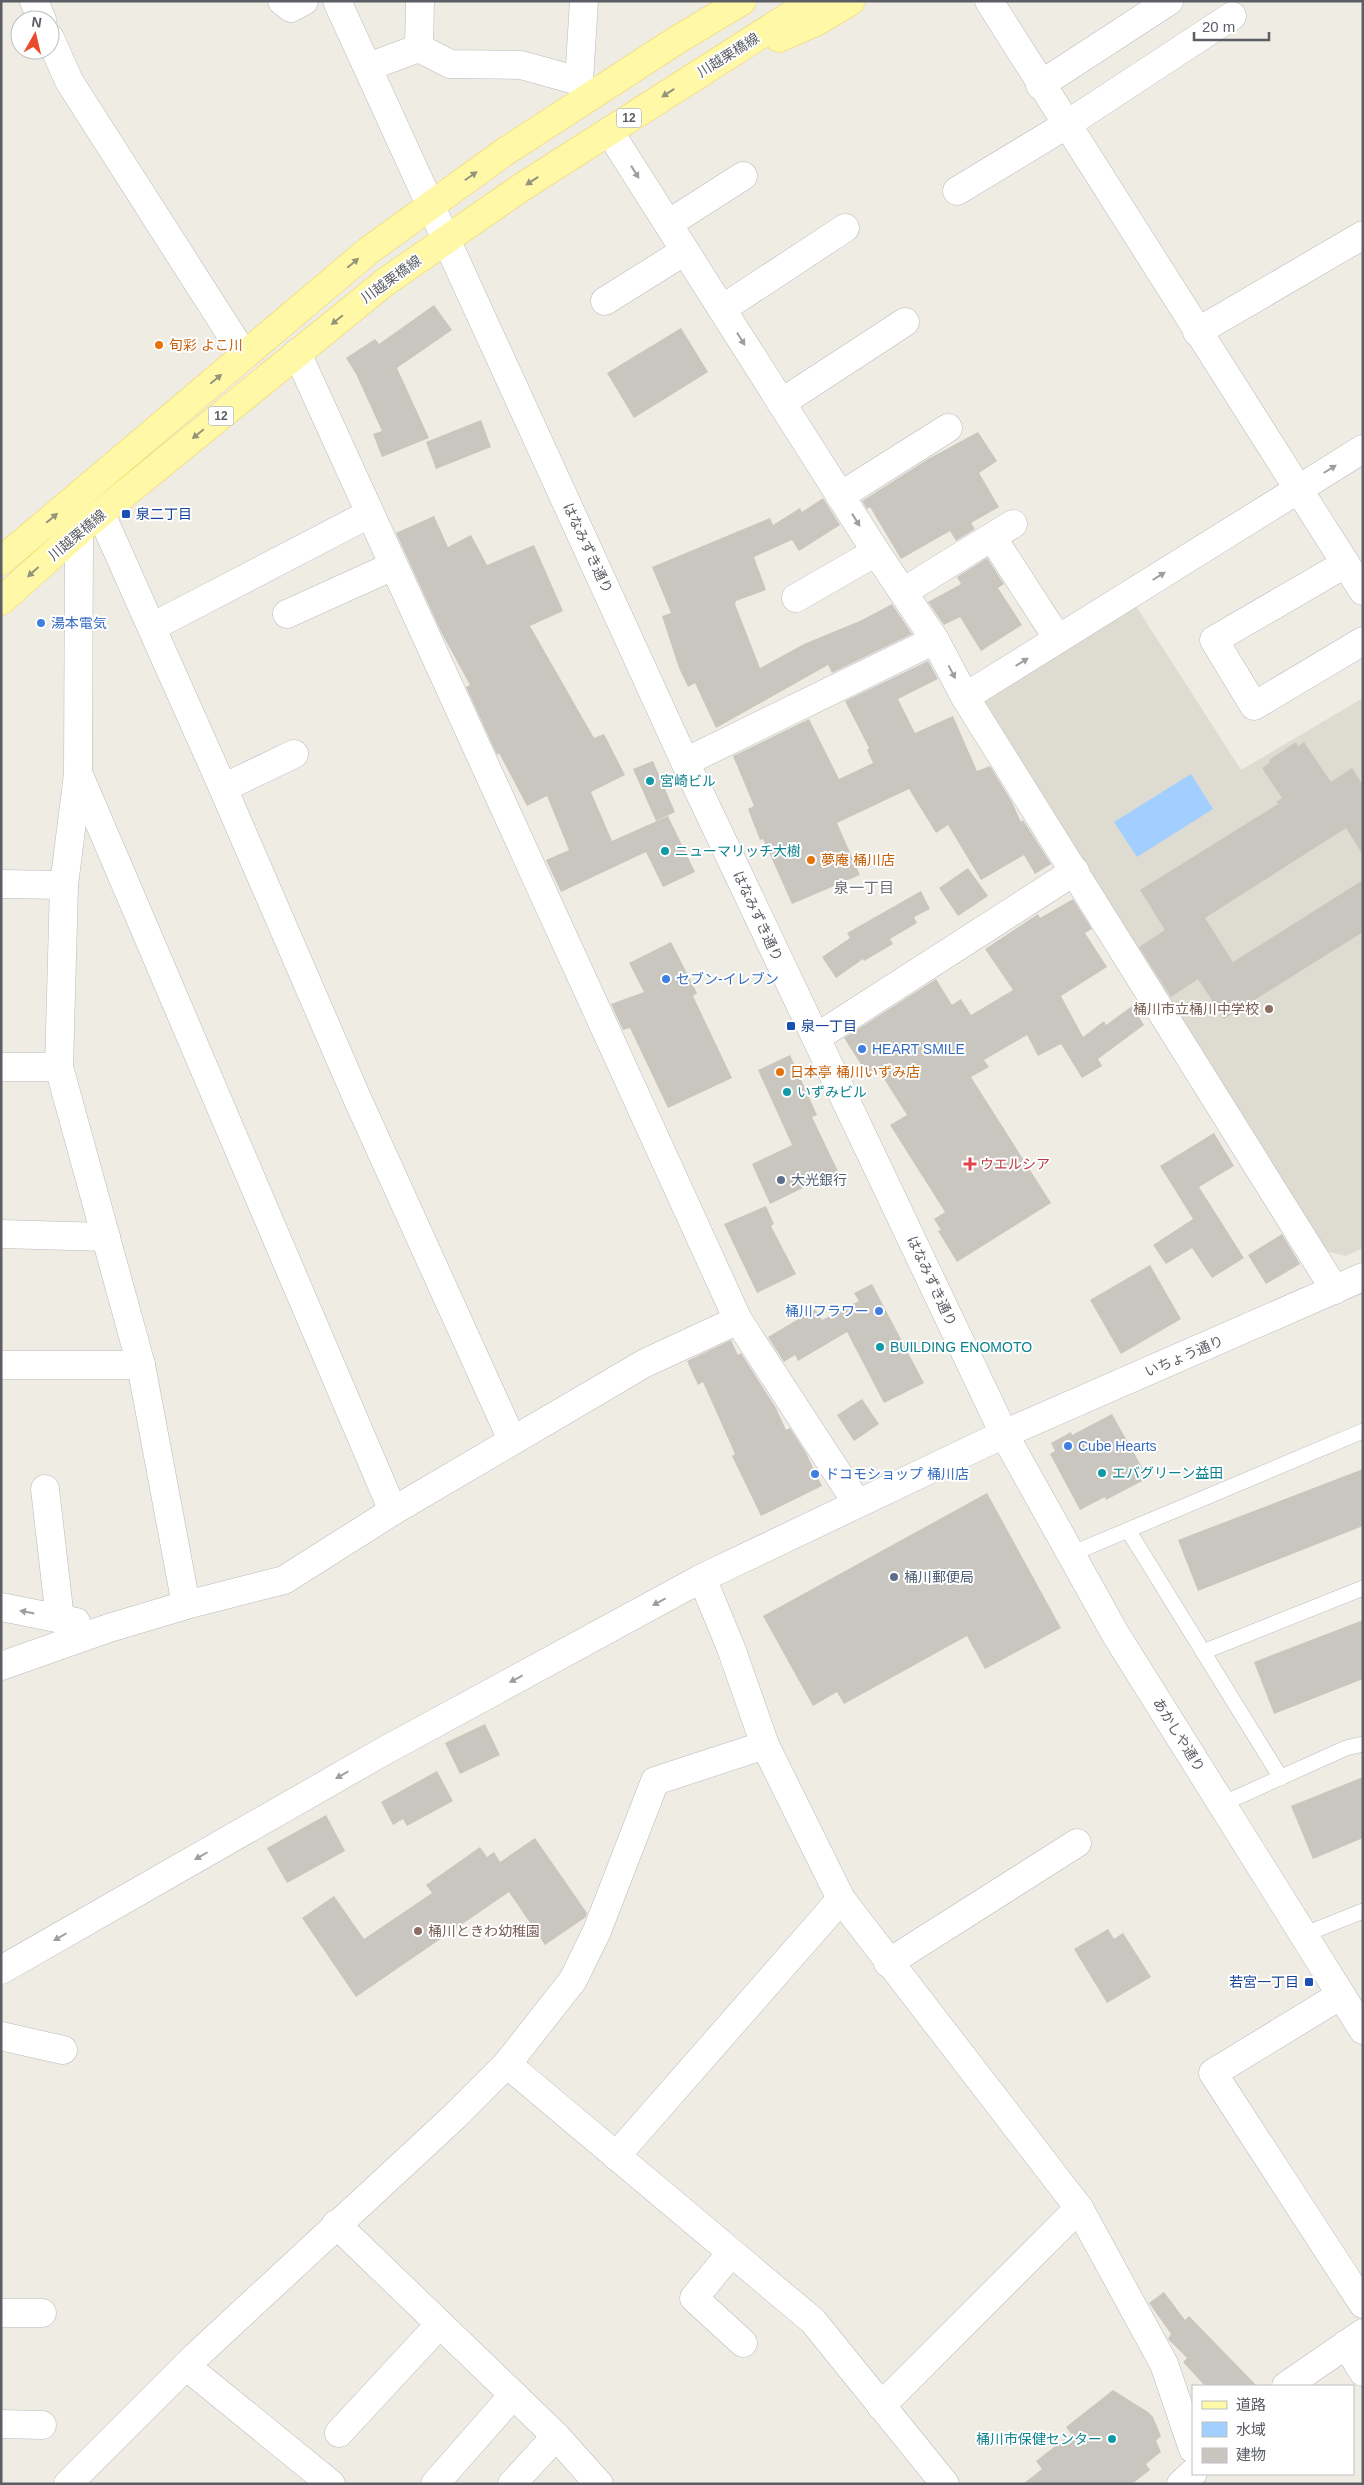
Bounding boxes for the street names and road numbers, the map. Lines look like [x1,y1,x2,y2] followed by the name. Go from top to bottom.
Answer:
[694,30,762,80] street label: 川越栗橋線
[616,109,642,128] road number: 12
[358,252,424,306] street label: 川越栗橋線
[208,406,234,426] road number: 12
[560,500,616,596] street label: はなみずき通り
[45,506,109,564] street label: 川越栗橋線
[730,868,786,964] street label: はなみずき通り
[904,1233,960,1329] street label: はなみずき通り
[1142,1332,1226,1380] street label: いちょう通り
[1150,1695,1208,1775] street label: あかしや通り

